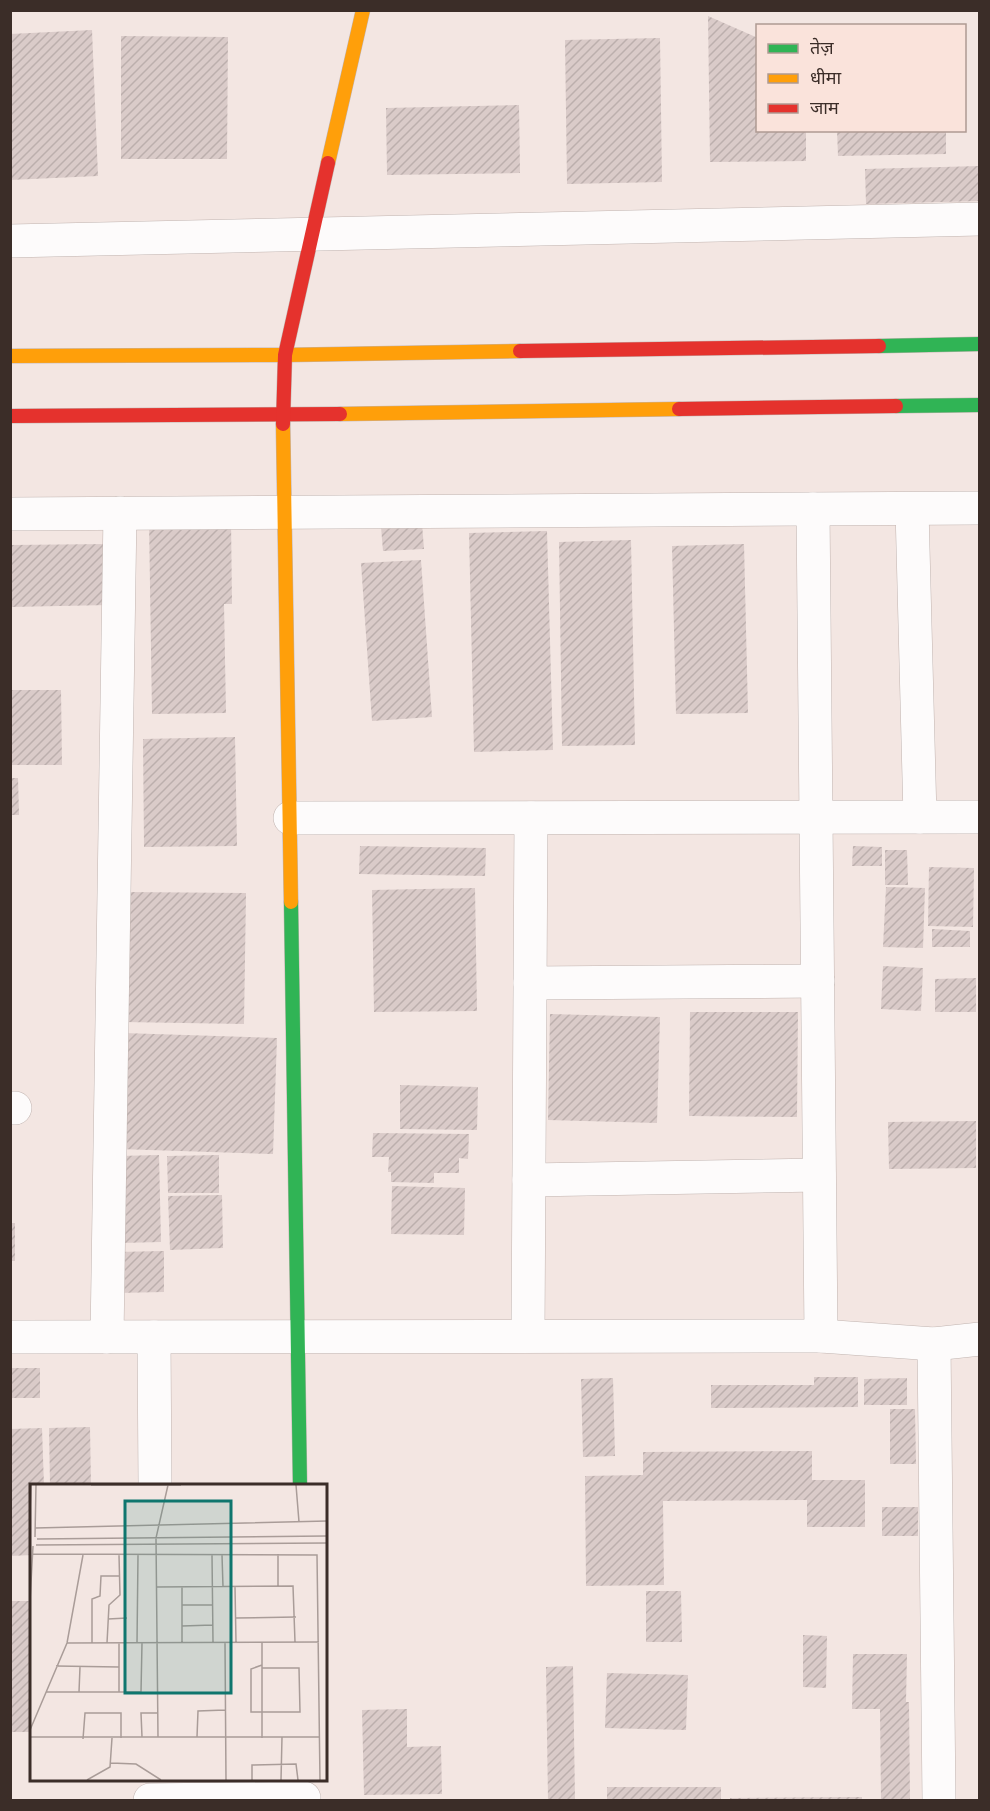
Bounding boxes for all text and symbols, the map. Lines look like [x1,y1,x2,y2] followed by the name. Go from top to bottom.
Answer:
[756,24,966,132] legend
[810,37,834,58] text: तेज़
[810,67,841,88] text: धीमा
[810,97,840,118] text: जाम
[30,1484,327,1781] inset map

